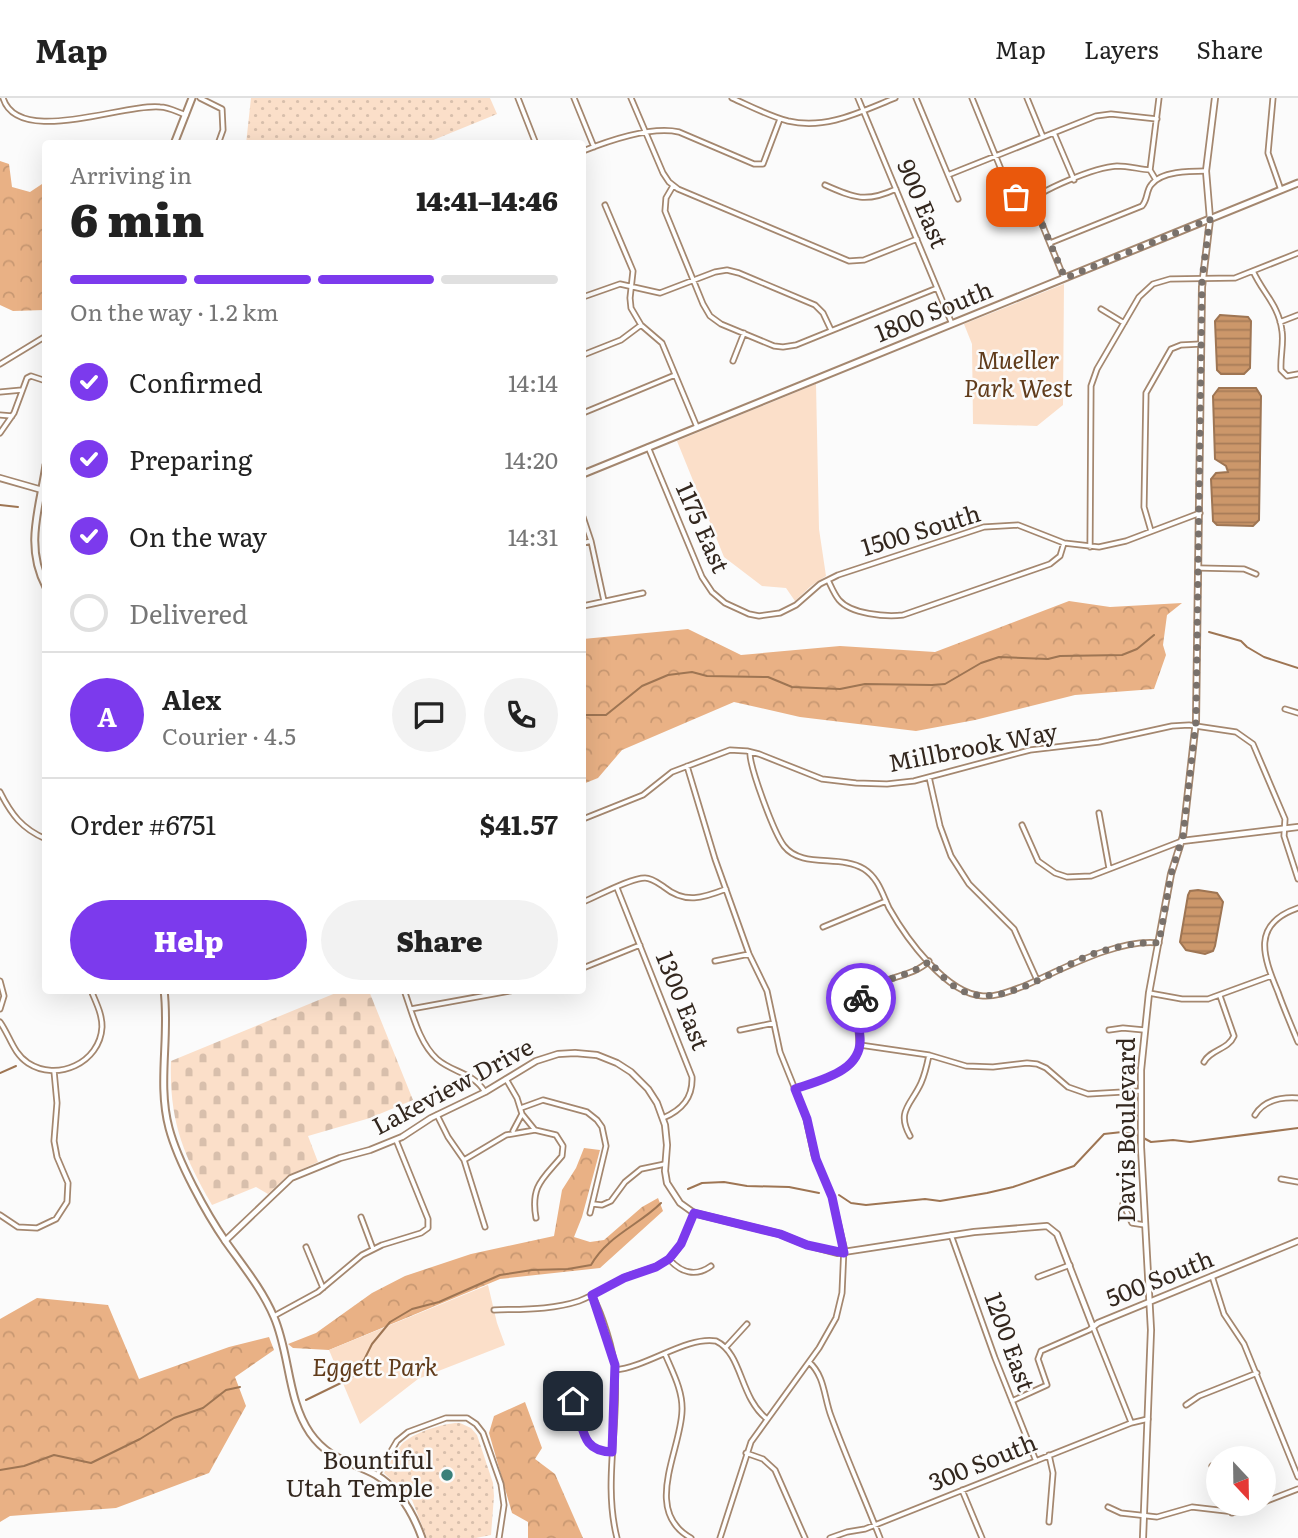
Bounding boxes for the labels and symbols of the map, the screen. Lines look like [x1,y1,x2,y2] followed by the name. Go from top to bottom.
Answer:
[890,153,959,253] street label: 900 East
[986,167,1046,227] pin
[869,270,997,349] street label: 1800 South
[963,341,1073,404] park label: Mueller Park West
[669,476,740,578] street label: 1175 East
[856,494,984,563] street label: 1500 South
[885,712,1060,779] street label: Millbrook Way
[649,945,720,1055] street label: 1300 East
[826,963,896,1033] courier
[365,1028,538,1142] street label: Lakeview Drive
[1107,1037,1142,1223] street label: Davis Boulevard
[1100,1239,1218,1314] street label: 500 South
[977,1287,1045,1396] street label: 1200 East
[312,1348,439,1383] park label: Eggett Park
[543,1371,603,1431] pin
[923,1423,1042,1498] street label: 300 South
[285,1441,433,1504] place label: Bountiful Utah Temple
[1206,1446,1276,1516] north arrow
[439,1467,455,1483] marker: Bountiful Utah Temple

